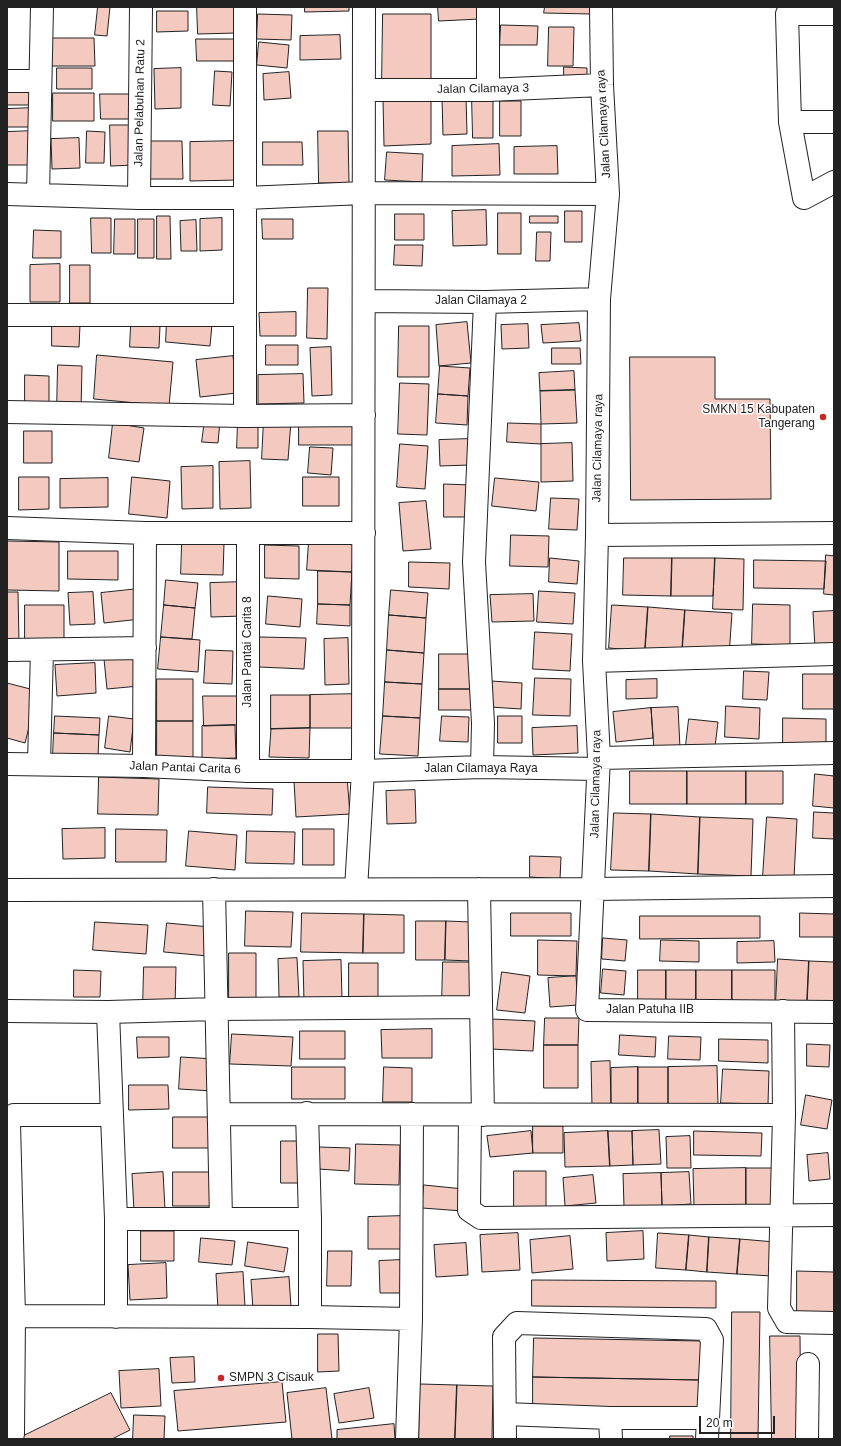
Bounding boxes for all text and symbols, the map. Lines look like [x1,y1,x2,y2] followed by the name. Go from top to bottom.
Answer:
[132,39,148,167] street label: Jalan Pelabuhan Ratu 2
[594,69,614,179] street label: Jalan Cilamaya raya
[437,81,529,97] street label: Jalan Cilamaya 3
[435,294,527,308] street label: Jalan Cilamaya 2
[590,394,606,502] street label: Jalan Cilamaya raya
[702,403,815,431] place label: SMKN 15 Kabupaten Tangerang
[818,412,828,422] marker: SMKN 15 Kabupaten Tangerang
[241,596,255,708] street label: Jalan Pantai Carita 8
[588,730,604,838] street label: Jalan Cilamaya raya
[129,759,241,777] street label: Jalan Pantai Carita 6
[424,762,538,776] street label: Jalan Cilamaya Raya
[606,1003,694,1017] street label: Jalan Patuha IIB
[229,1371,314,1385] place label: SMPN 3 Cisauk
[216,1373,226,1383] marker: SMPN 3 Cisauk
[701,1408,777,1434] scale bar
[706,1416,733,1430] text: 20 m

